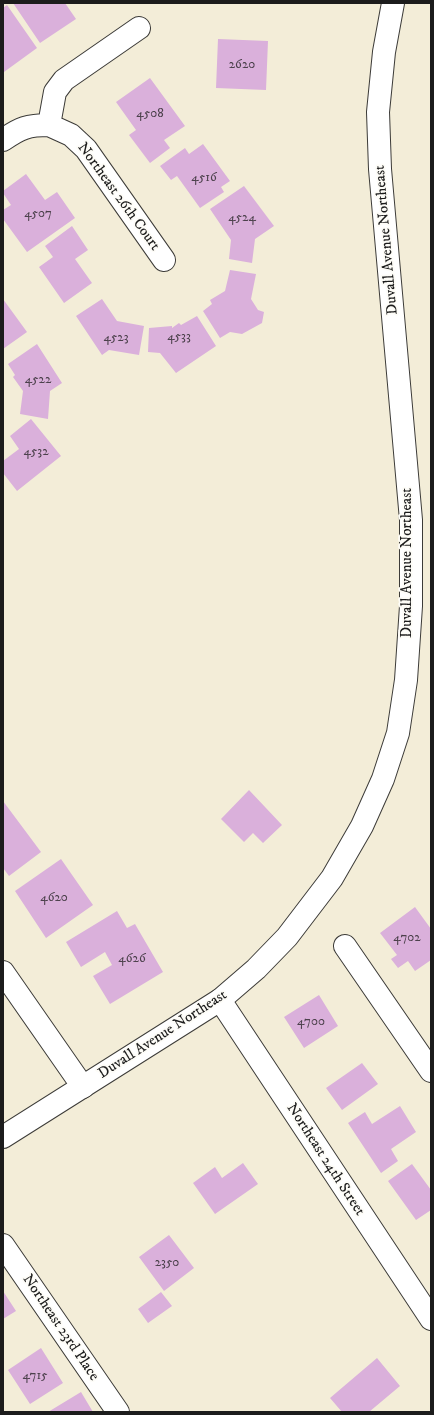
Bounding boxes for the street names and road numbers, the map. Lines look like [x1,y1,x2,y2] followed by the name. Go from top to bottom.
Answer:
[73,140,163,254] street label: Northeast 26th Court
[372,165,402,315] street label: Duvall Avenue Northeast
[399,488,417,638] street label: Duvall Avenue Northeast
[95,987,231,1083] street label: Duvall Avenue Northeast
[282,1100,368,1220] street label: Northeast 24th Street
[18,1271,102,1385] street label: Northeast 23rd Place

